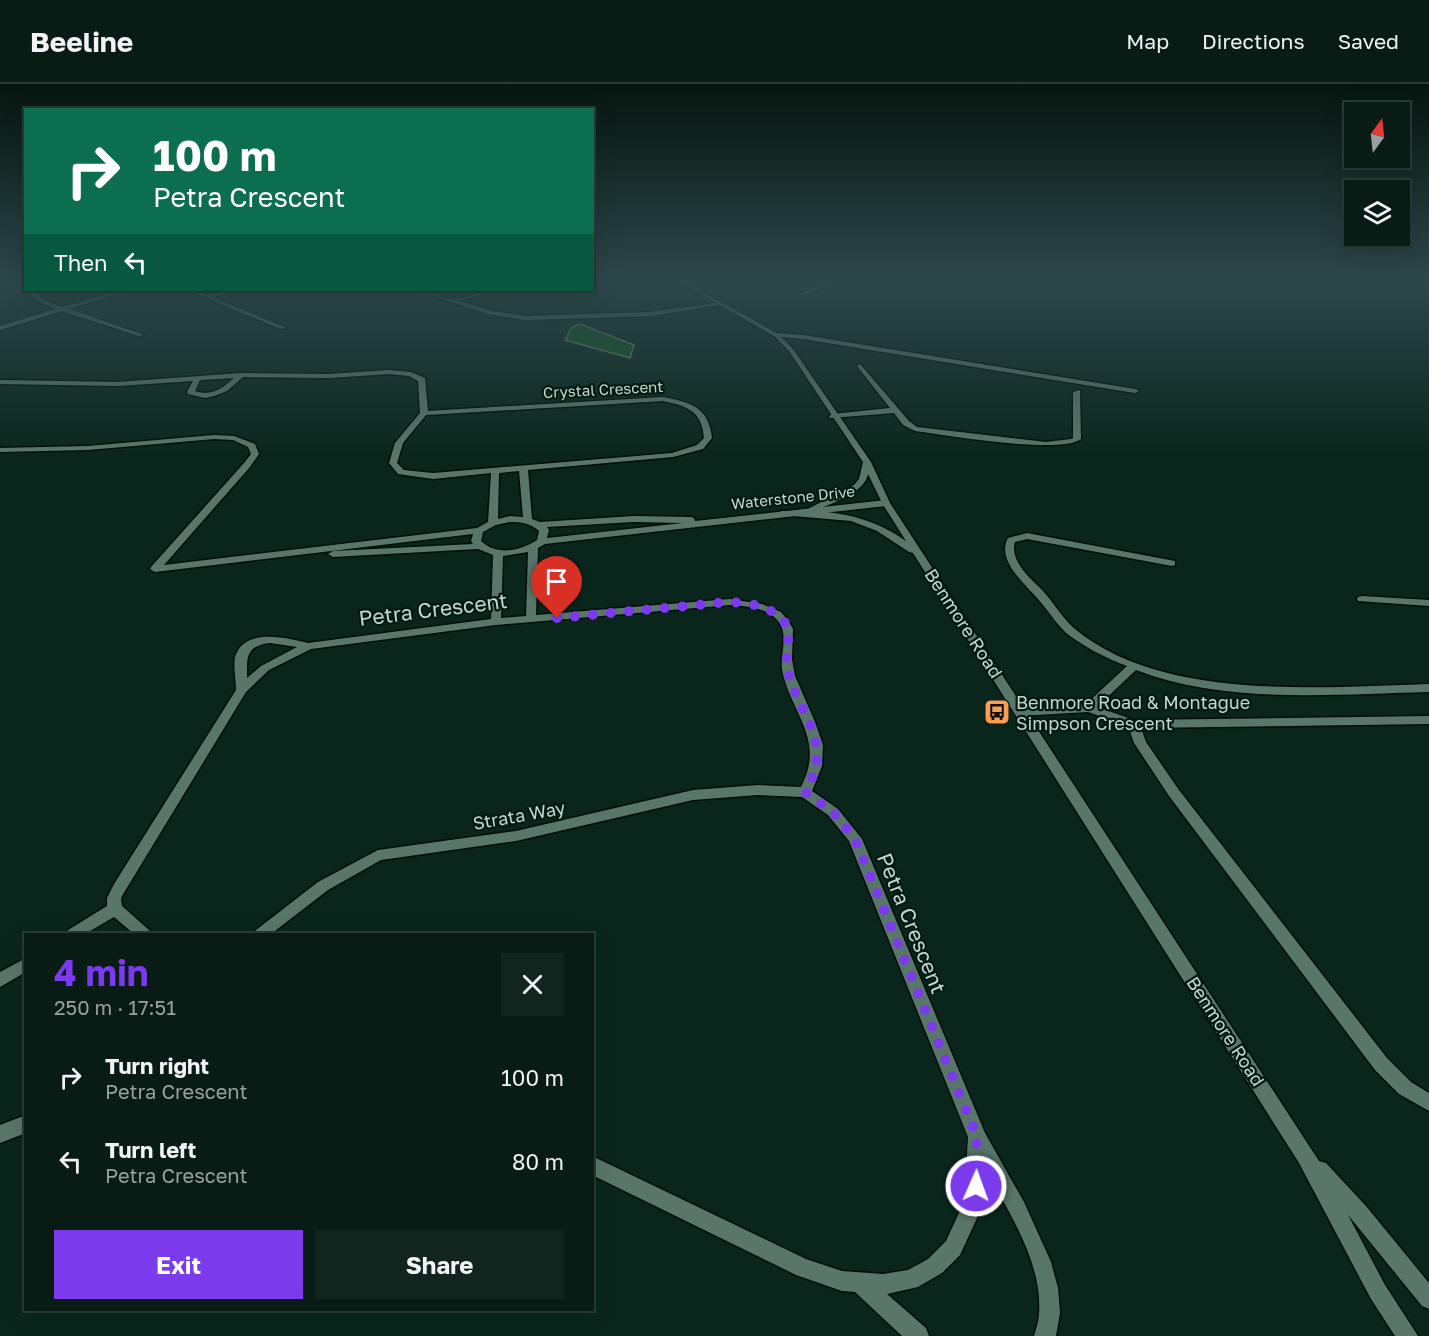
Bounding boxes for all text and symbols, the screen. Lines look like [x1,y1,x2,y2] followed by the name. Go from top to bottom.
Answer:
[30,25,133,58] text: Beeline
[1126,28,1169,54] text: Map
[1202,28,1305,54] text: Directions
[1338,28,1399,54] text: Saved
[1344,102,1410,168] north arrow
[1344,102,1410,246] map controls
[153,130,276,180] text: 100 m
[54,132,132,210] icon: right
[1344,180,1410,246] button: layers
[153,181,345,213] text: Petra Crescent
[119,246,152,279] icon: left
[54,249,107,276] text: Then
[542,377,664,401] street label: Crystal Crescent
[730,482,856,512] street label: Waterstone Drive
[531,556,582,618] pin
[920,564,1008,682] street label: Benmore Road
[540,565,573,598] icon: arrive
[357,587,509,631] street label: Petra Crescent
[1016,691,1250,734] place label: Benmore Road & Montague Simpson Crescent
[982,697,1012,727] bus stop icon: Benmore Road & Montague Simpson Crescent
[471,796,567,834] street label: Strata Way
[872,849,952,997] street label: Petra Crescent
[54,951,149,994] text: 4 min
[501,953,564,1016] button: close
[1182,972,1270,1090] street label: Benmore Road
[54,995,176,1019] text: 250 m · 17:51
[105,1052,209,1079] text: Turn right
[54,1061,87,1094] icon: right
[501,1064,564,1091] text: 100 m
[105,1079,247,1103] text: Petra Crescent
[105,1136,196,1163] text: Turn left
[54,1145,87,1178] icon: left
[512,1148,564,1175] text: 80 m
[944,1154,1008,1218] position arrow
[105,1163,247,1187] text: Petra Crescent
[54,1230,303,1299] button: Exit
[315,1230,564,1299] button: Share

